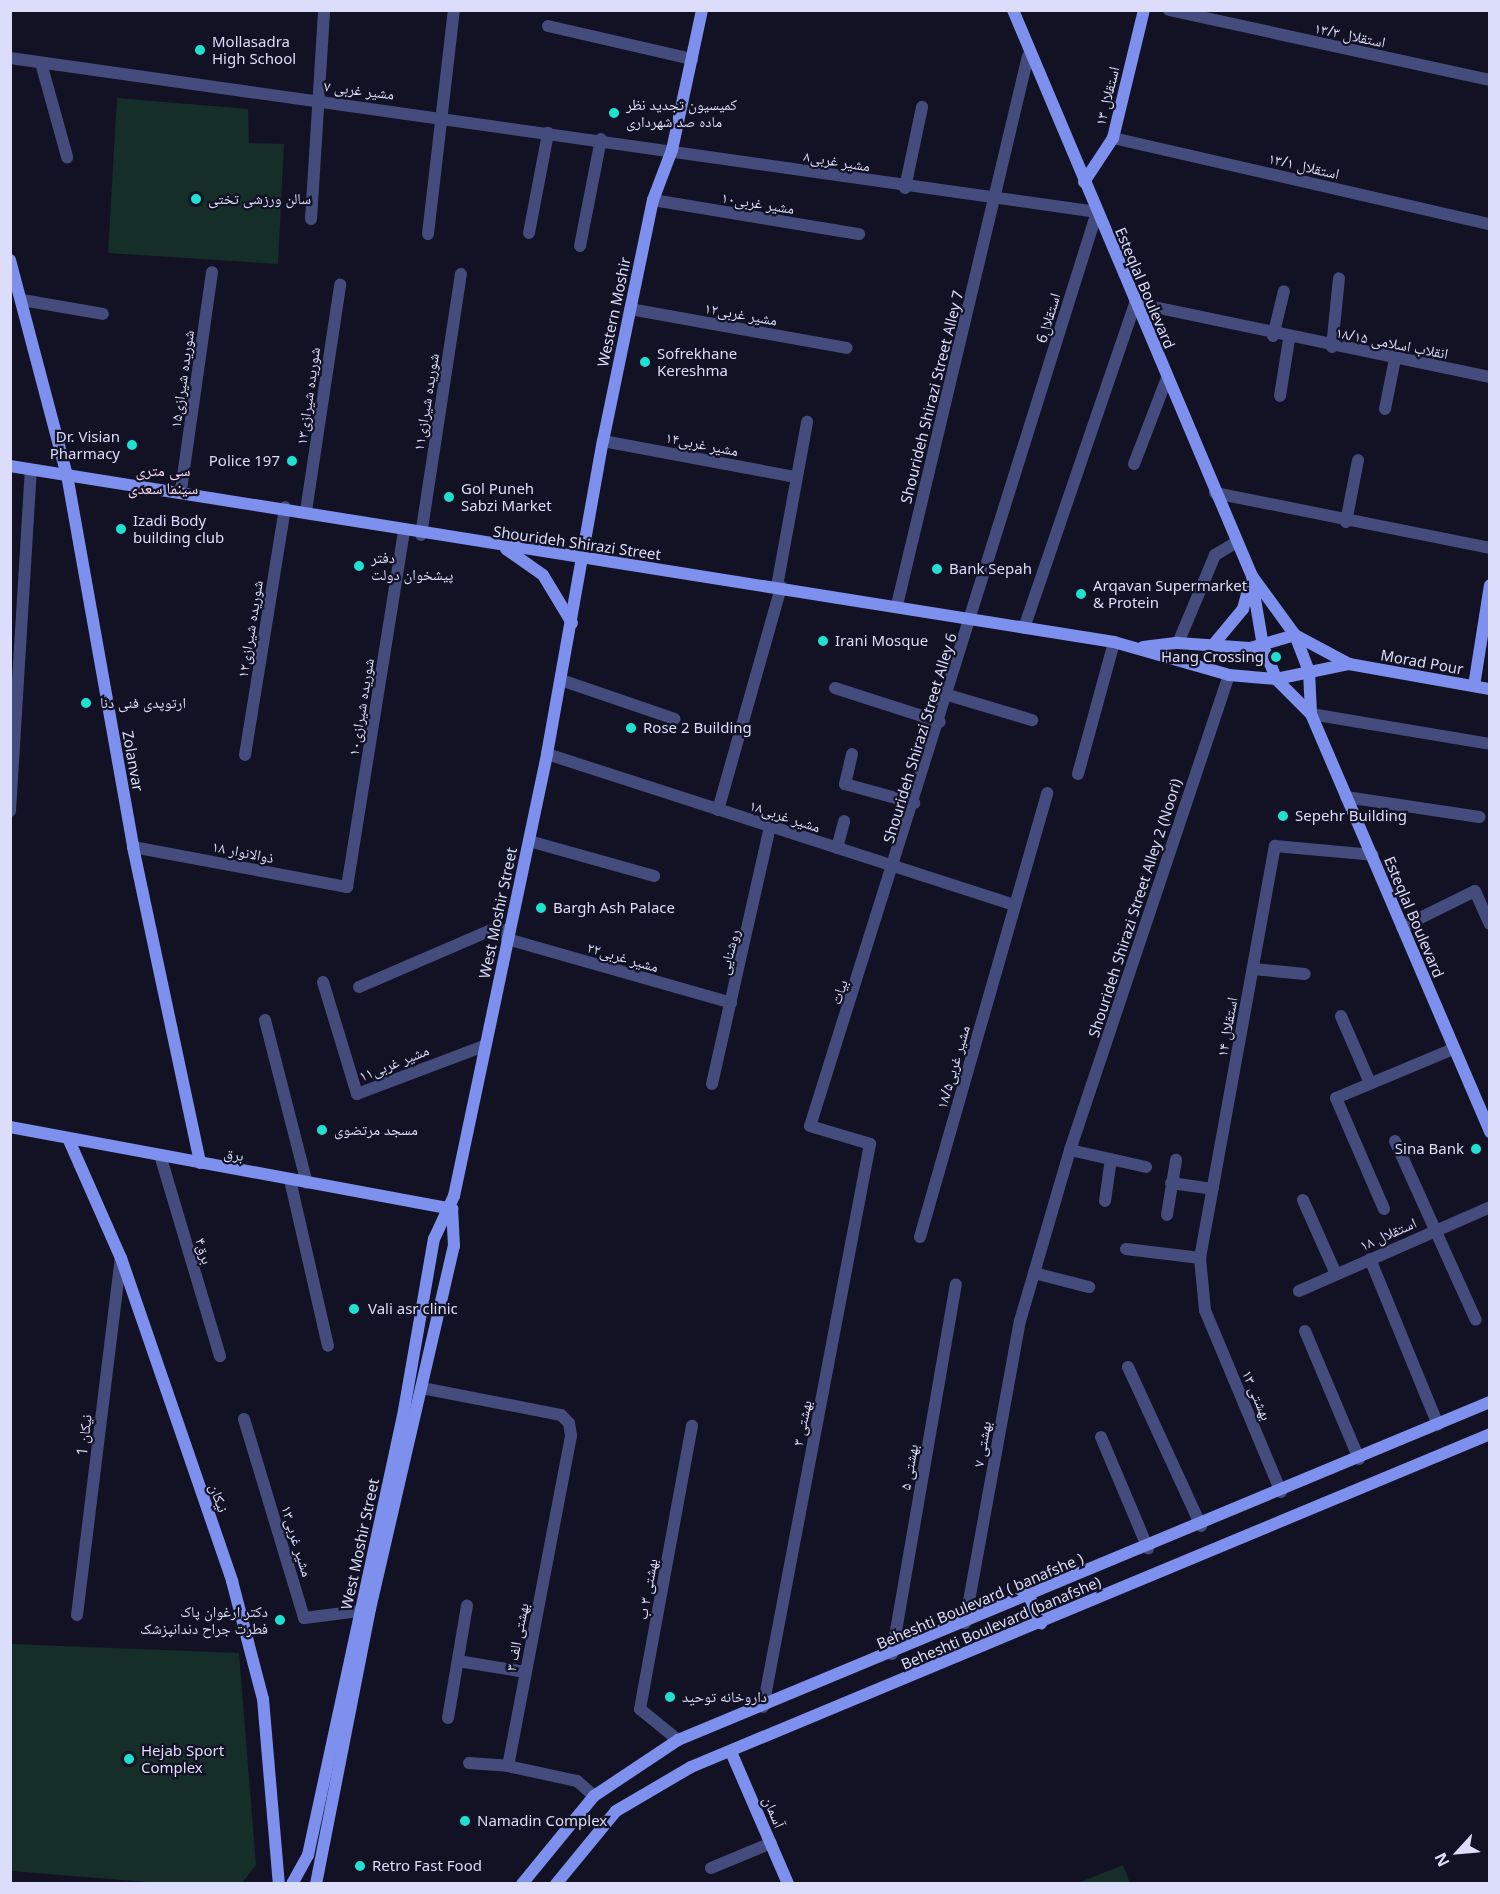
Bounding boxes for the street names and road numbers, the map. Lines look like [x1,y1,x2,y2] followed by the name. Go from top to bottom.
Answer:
[1313,19,1387,51] street label: ۱۳/۳ استقلال
[1091,65,1123,127] street label: ۱۳ استقلال
[323,77,395,103] street label: مشیر غربی ۷
[803,147,871,175] street label: مشیر غربی۸
[1267,149,1341,183] street label: ۱۳/۱ استقلال
[720,188,796,218] street label: ۱۰مشیر غربی
[1111,225,1179,351] street label: Esteqlal Boulevard
[594,255,634,369] street label: Western Moshir
[897,289,967,505] street label: Shourideh Shirazi Street Alley 7
[1032,291,1064,345] street label: استقلال6
[703,299,779,329] street label: مشیر غربی۱۲
[1334,323,1450,363] street label: ۱۸/۱۵ انقلاب اسلامی
[166,329,198,429] street label: شوریده شیرازی۱۵
[292,346,324,446] street label: شوریده شیرازی۱۳
[409,352,443,452] street label: شوریده شیرازی۱۱
[664,428,740,460] street label: مشیر غربی۱۴
[492,522,662,564] street label: Shourideh Shirazi Street
[233,579,267,679] street label: شوریده شیرازی۱۲
[879,631,961,845] street label: Shourideh Shirazi Street Alley 6
[1379,646,1465,678] street label: Morad Pour
[344,657,378,757] street label: ۱۰شوریده شیرازی
[119,729,147,793] street label: Zolanvar
[1085,776,1185,1040] street label: Shourideh Shirazi Street Alley 2 (Noori)
[747,796,823,836] street label: مشیر غربی۱۸
[211,837,275,867] street label: ذوالانوار ۱۸
[475,846,521,980] street label: West Moshir Street
[1380,854,1448,980] street label: Esteqlal Boulevard
[715,927,743,977] street label: روشنایی
[585,938,661,976] street label: مشیر غربی۲۲
[827,977,851,1007] street label: بیات
[1213,996,1241,1058] street label: استقلال ۱۴
[932,1023,974,1111] street label: مشیر غربی۱۸/۵
[356,1041,432,1085] street label: مشیر غربی۱۱
[223,1143,245,1165] street label: برق
[1357,1214,1419,1254] street label: استقلال ۱۸
[192,1236,216,1266] street label: برق۴
[1238,1367,1276,1423] street label: بهشتی ۱۳
[789,1399,815,1447] street label: بهشتی ۳
[73,1413,95,1457] street label: نیکان 1
[969,1420,995,1468] street label: بهشتی ۷
[896,1443,922,1491] street label: بهشتی ۵
[337,1477,383,1611] street label: West Moshir Street
[206,1481,232,1515] street label: نیکان
[278,1503,316,1579] street label: مشیر غربی۱۳
[874,1549,1086,1653] street label: Beheshti Boulevard ( banafshe )
[633,1557,661,1621] street label: بهشتی ۳ ب
[898,1573,1104,1673] street label: Beheshti Boulevard (banafshe)
[502,1601,532,1673] street label: بهشتی الف ۳
[759,1794,789,1830] street label: آسمان

